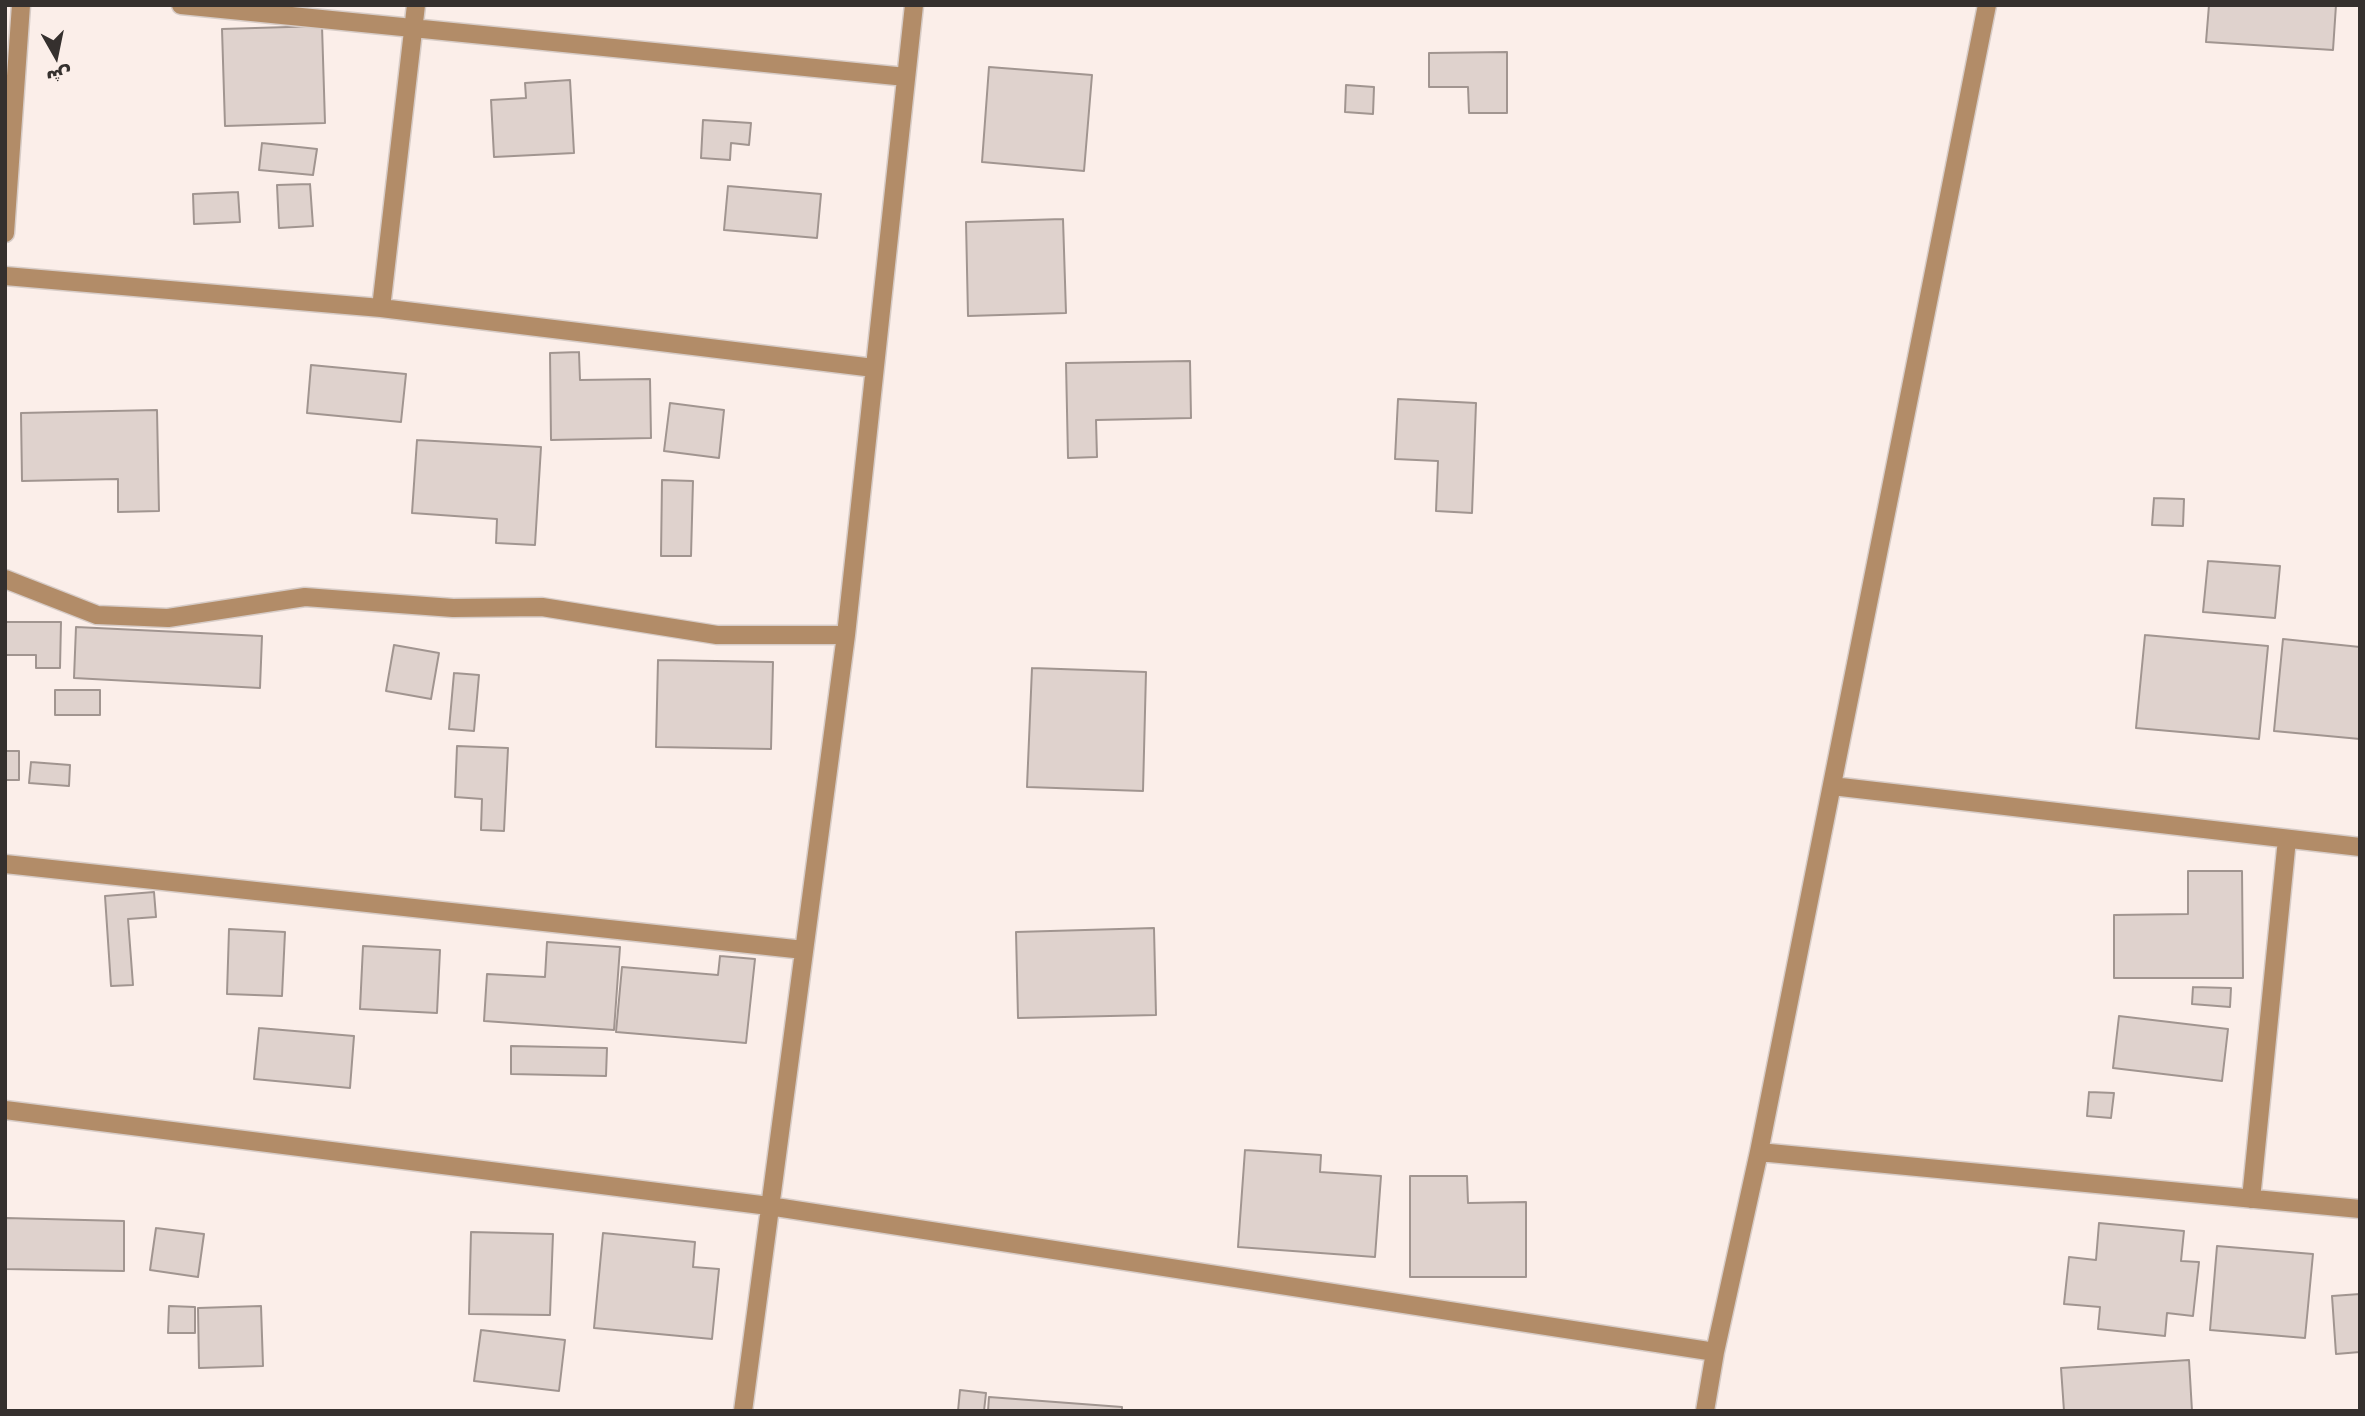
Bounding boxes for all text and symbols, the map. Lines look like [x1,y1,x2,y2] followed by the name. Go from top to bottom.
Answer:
[21,21,91,91] north arrow
[45,64,74,90] text: ش

